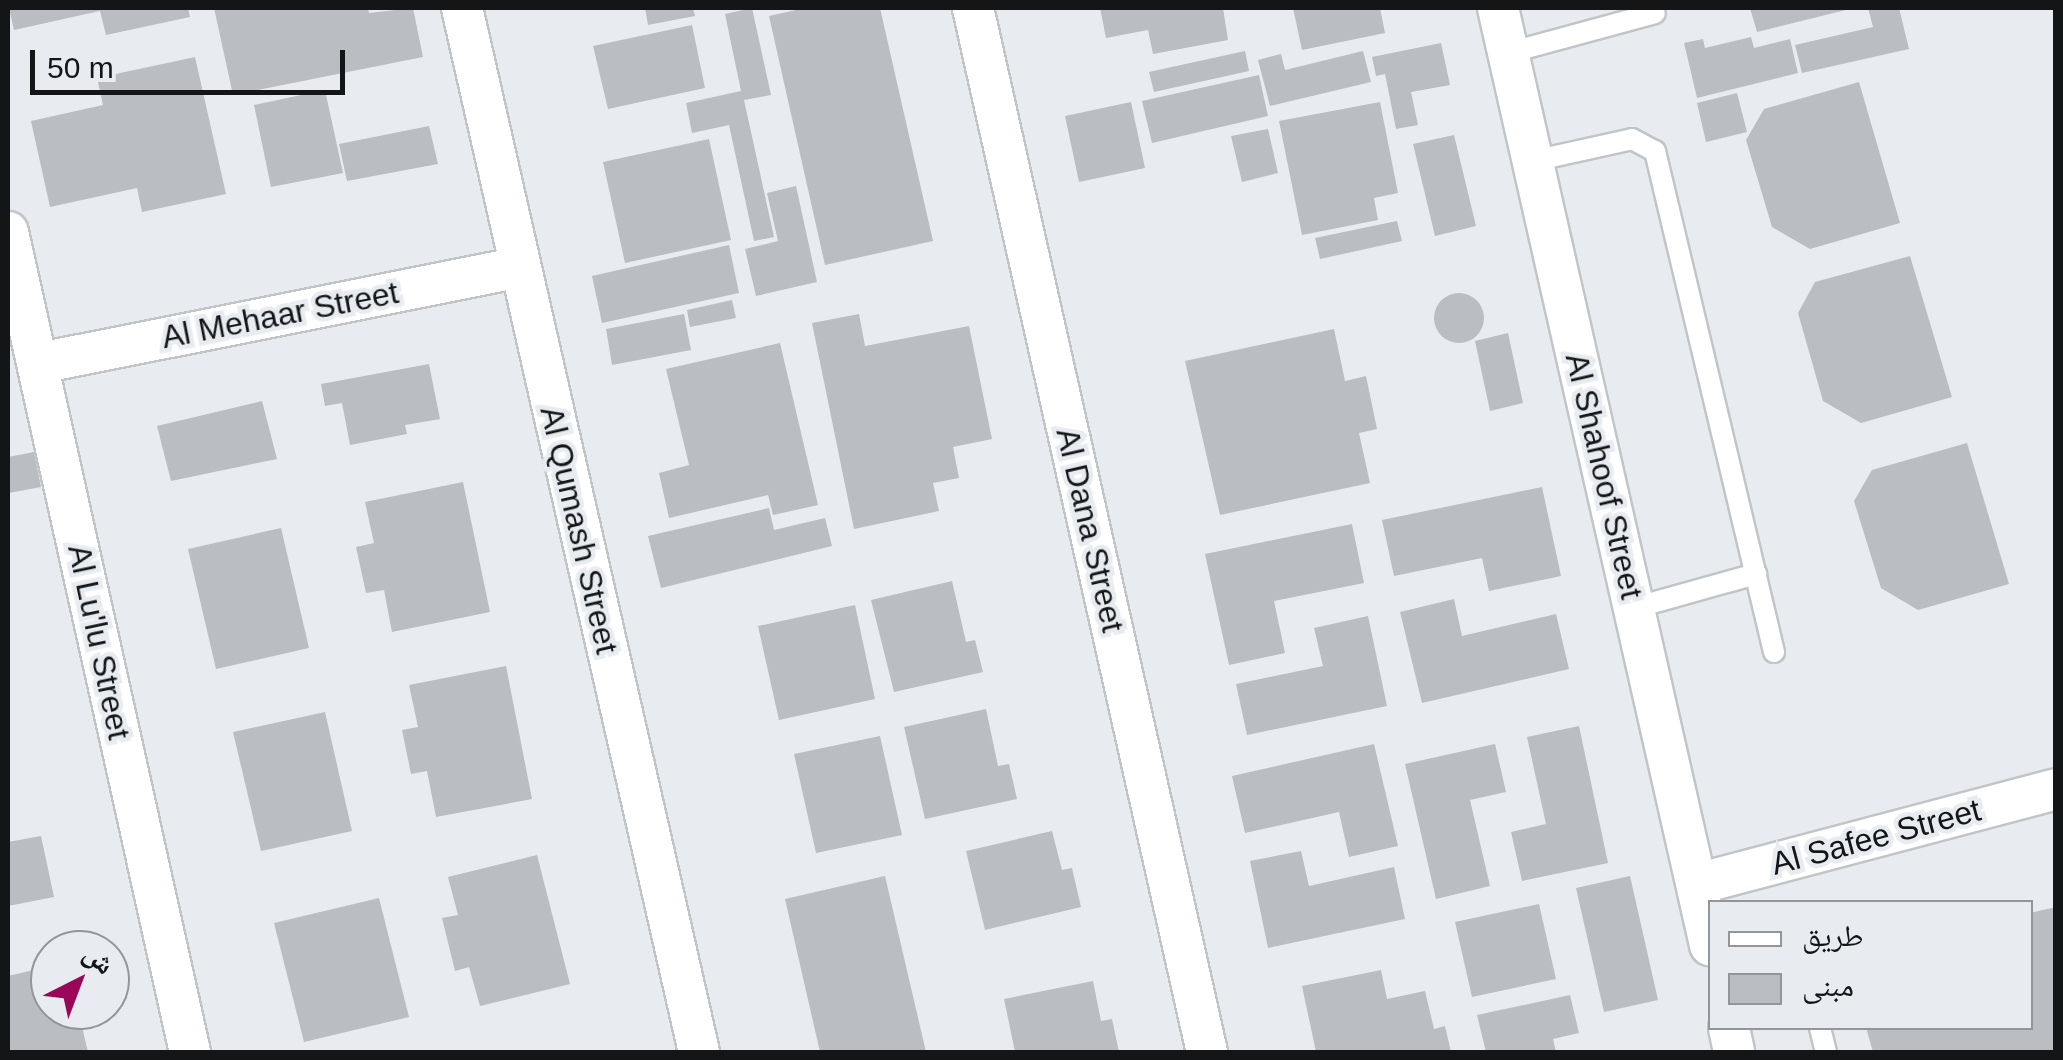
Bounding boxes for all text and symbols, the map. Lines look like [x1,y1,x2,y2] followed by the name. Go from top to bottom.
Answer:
[35,30,350,92] scale bar
[47,51,114,84] text: 50 m
[158,273,402,357] street label: Al Mehaar Street
[1557,349,1651,603] street label: Al Shahoof Street
[532,403,626,657] street label: Al Qumash Street
[1048,424,1132,636] street label: Al Dana Street
[60,541,138,743] street label: Al Lu'lu Street
[1767,791,1985,883] street label: Al Safee Street
[1708,900,2033,1030] legend
[1802,919,1863,952] text: طريق
[30,930,130,1030] north arrow
[78,937,120,980] text: ش
[1802,969,1854,1002] text: مبنى

